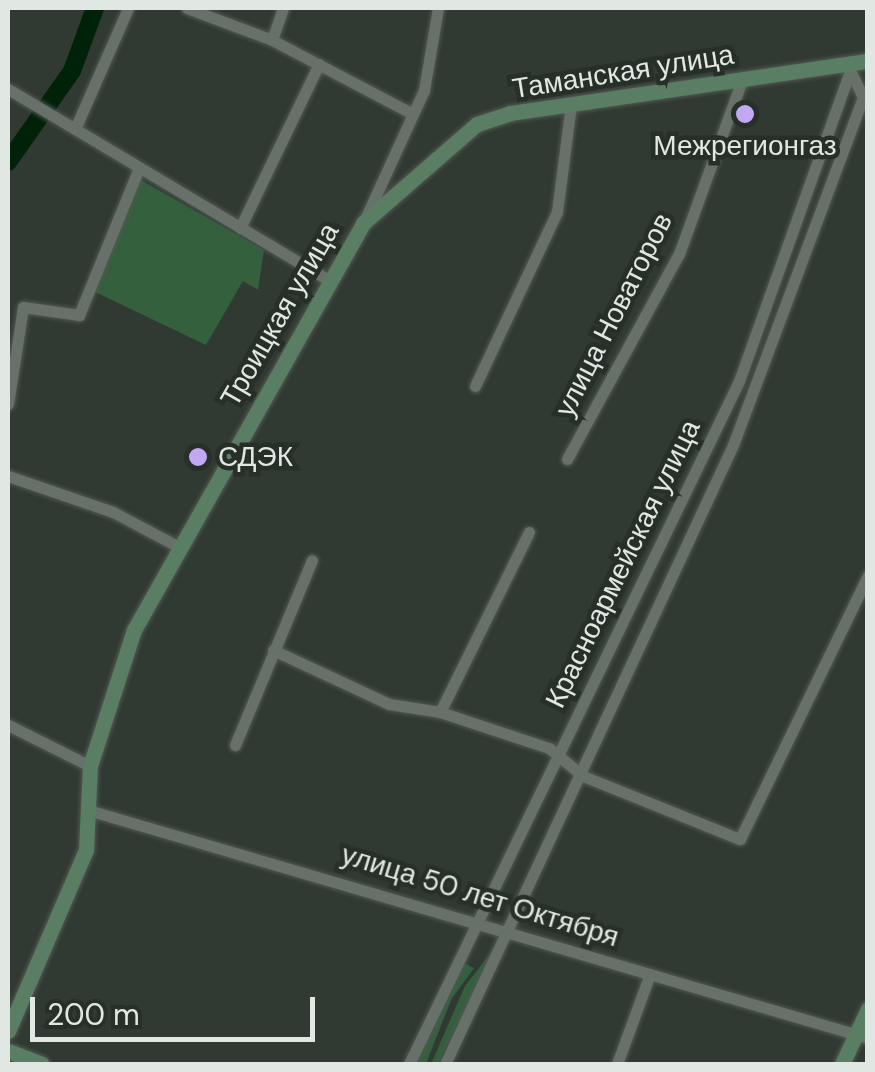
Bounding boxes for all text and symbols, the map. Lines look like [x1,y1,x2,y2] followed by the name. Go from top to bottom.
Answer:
[510,38,736,106] street label: Таманская улица
[734,103,756,125] marker: Межрегионгаз
[653,129,837,163] place label: Межрегионгаз
[548,208,680,422] street label: улица Новаторов
[214,217,346,413] street label: Троицкая улица
[539,415,707,713] street label: Красноармейская улица
[218,440,293,474] place label: СДЭК
[187,446,209,468] marker: СДЭК
[337,838,623,954] street label: улица 50 лет Октября
[35,977,320,1039] scale bar
[47,995,140,1034] text: 200 m

